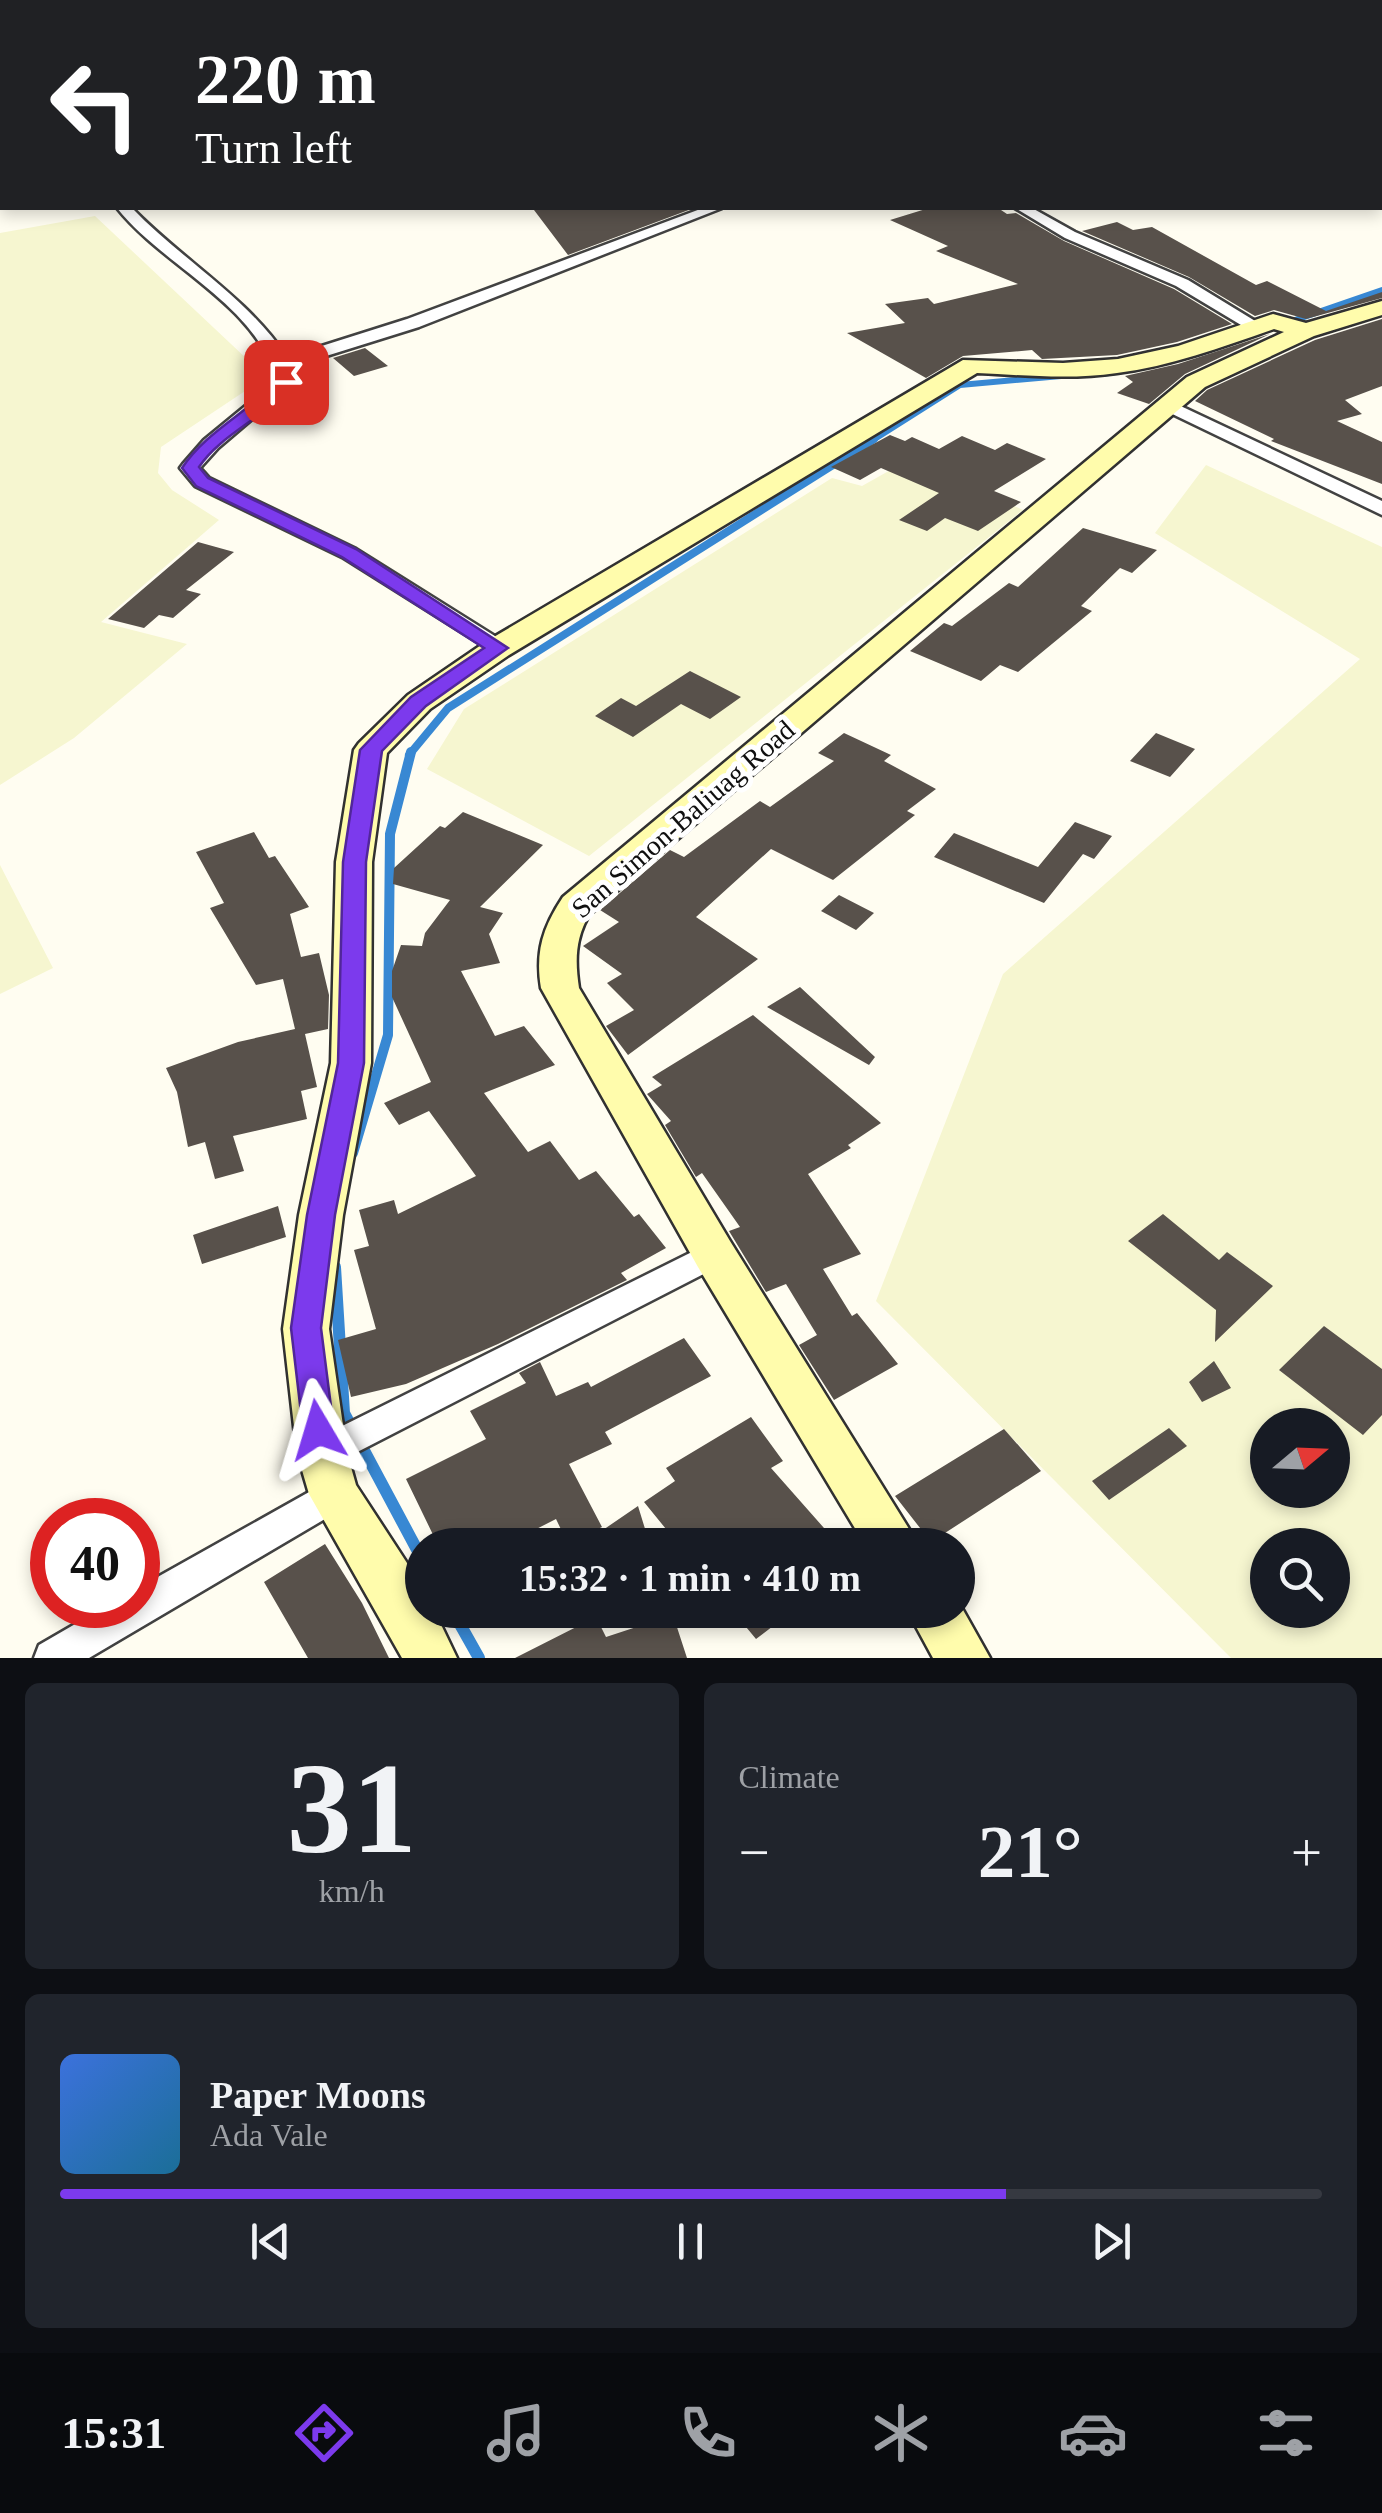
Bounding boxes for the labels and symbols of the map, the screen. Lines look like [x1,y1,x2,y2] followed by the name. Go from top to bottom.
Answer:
[244,340,329,425] pin
[565,714,801,924] street label: San Simon-Baliuag Road
[266,1378,370,1482] position arrow
[1250,1408,1350,1508] north arrow
[30,1498,160,1628] speed limit sign: 40

